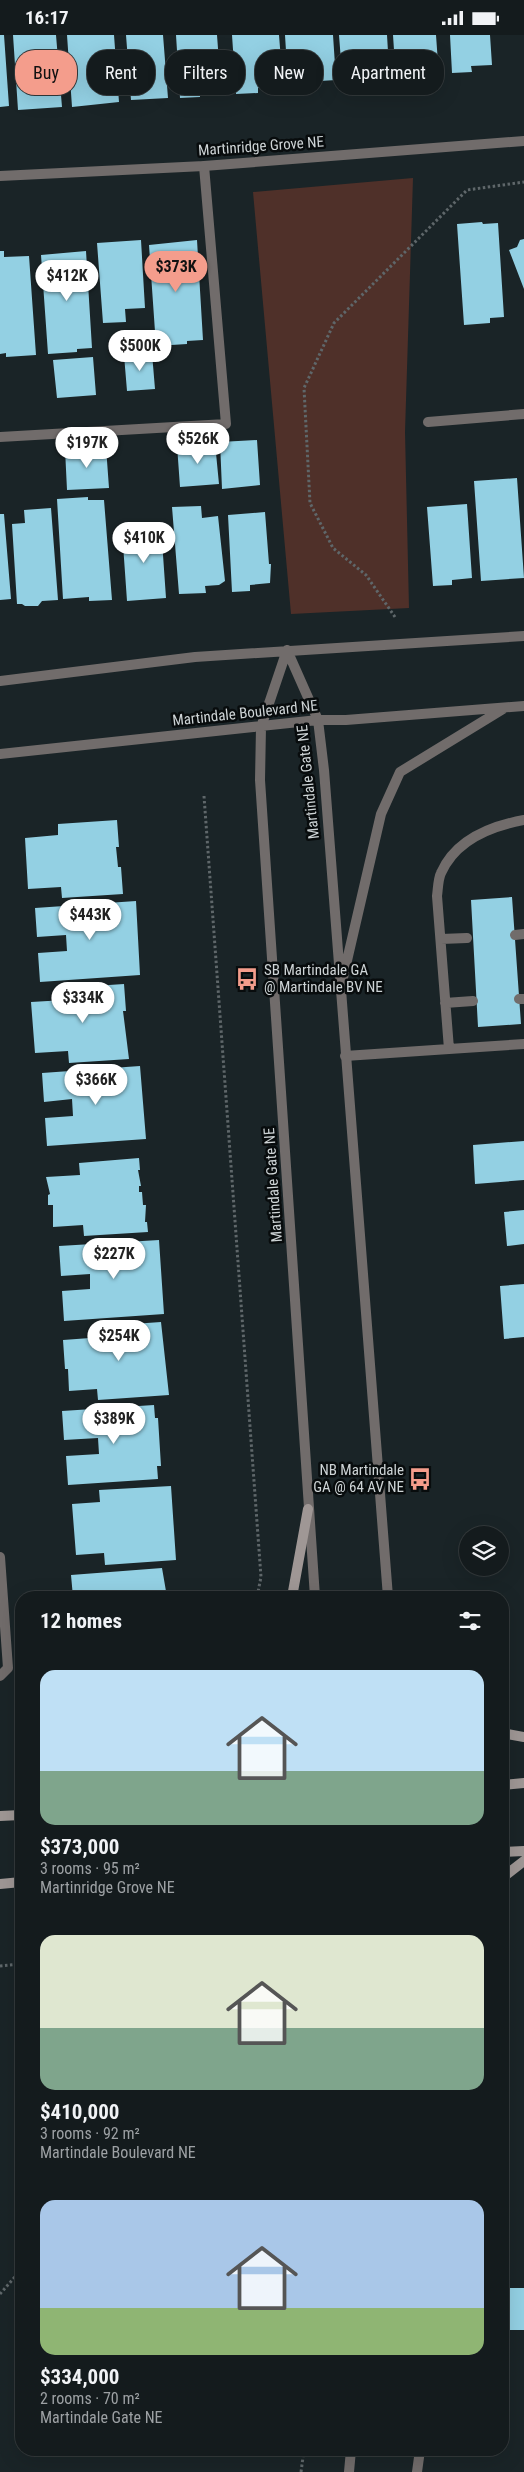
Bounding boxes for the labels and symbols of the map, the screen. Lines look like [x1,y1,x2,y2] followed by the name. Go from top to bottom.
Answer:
[197,133,325,159] street label: Martinridge Grove NE
[141,251,211,293] pin: $373K
[32,259,102,302] pin: $412K
[105,329,175,372] pin: $500K
[163,423,233,465] pin: $526K
[52,427,122,469] pin: $197K
[109,521,179,564] pin: $410K
[171,696,319,730] street label: Martindale Boulevard NE
[293,724,323,840] street label: Martindale Gate NE
[55,899,125,941] pin: $443K
[264,961,383,996] place label: SB Martindale GA @ Martindale BV NE
[234,966,260,992] bus stop icon: SB Martindale GA @ Martindale BV NE
[48,981,118,1024] pin: $334K
[61,1063,131,1106] pin: $366K
[260,1127,286,1243] street label: Martindale Gate NE
[79,1237,149,1280] pin: $227K
[84,1319,154,1362] pin: $254K
[79,1403,149,1445] pin: $389K
[313,1461,404,1496] place label: NB Martindale GA @ 64 AV NE
[407,1466,433,1492] bus stop icon: NB Martindale GA @ 64 AV NE

